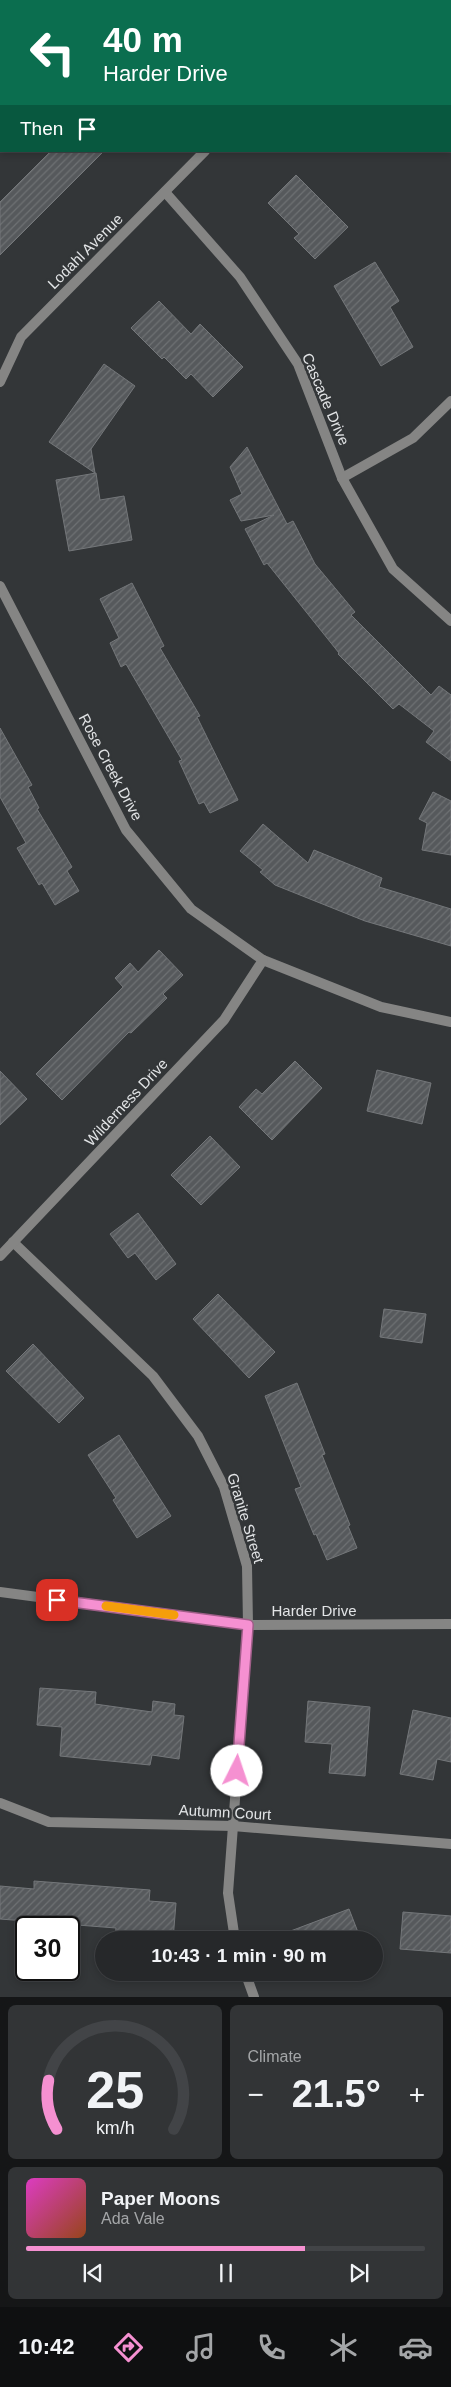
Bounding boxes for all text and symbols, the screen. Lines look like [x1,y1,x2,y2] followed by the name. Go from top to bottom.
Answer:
[20,20,85,85] icon: left
[103,20,183,59] text: 40 m
[103,61,228,86] text: Harder Drive
[73,115,101,143] icon: arrive
[20,118,63,139] text: Then
[44,210,126,292] street label: Lodahl Avenue
[299,350,353,448] street label: Cascade Drive
[76,711,146,823] street label: Rose Creek Drive
[81,1055,171,1149] street label: Wilderness Drive
[224,1471,268,1566] street label: Granite Street
[36,1579,78,1621] pin
[43,1586,71,1614] icon: arrive
[271,1602,357,1619] street label: Harder Drive
[210,1744,262,1796] position arrow
[178,1801,272,1823] street label: Autumn Court
[15,1916,80,1981] speed limit sign: 30
[151,1945,327,1966] text: 10:43 · 1 min · 90 m
[248,2048,302,2065] text: Climate
[86,2061,144,2119] text: 25
[292,2073,381,2115] text: 21.5°
[248,2079,264,2110] text: −
[409,2079,425,2110] text: +
[95,2118,134,2138] text: km/h
[101,2188,220,2209] text: Paper Moons
[101,2210,165,2227] text: Ada Vale
[79,2259,107,2287] icon: previous
[212,2259,240,2287] icon: pause
[345,2259,373,2287] icon: next
[111,2330,146,2365] icon: directions
[183,2330,218,2365] icon: music
[254,2330,289,2365] icon: phone
[326,2330,361,2365] icon: climate
[398,2330,433,2365] icon: car
[18,2334,75,2359] text: 10:42

